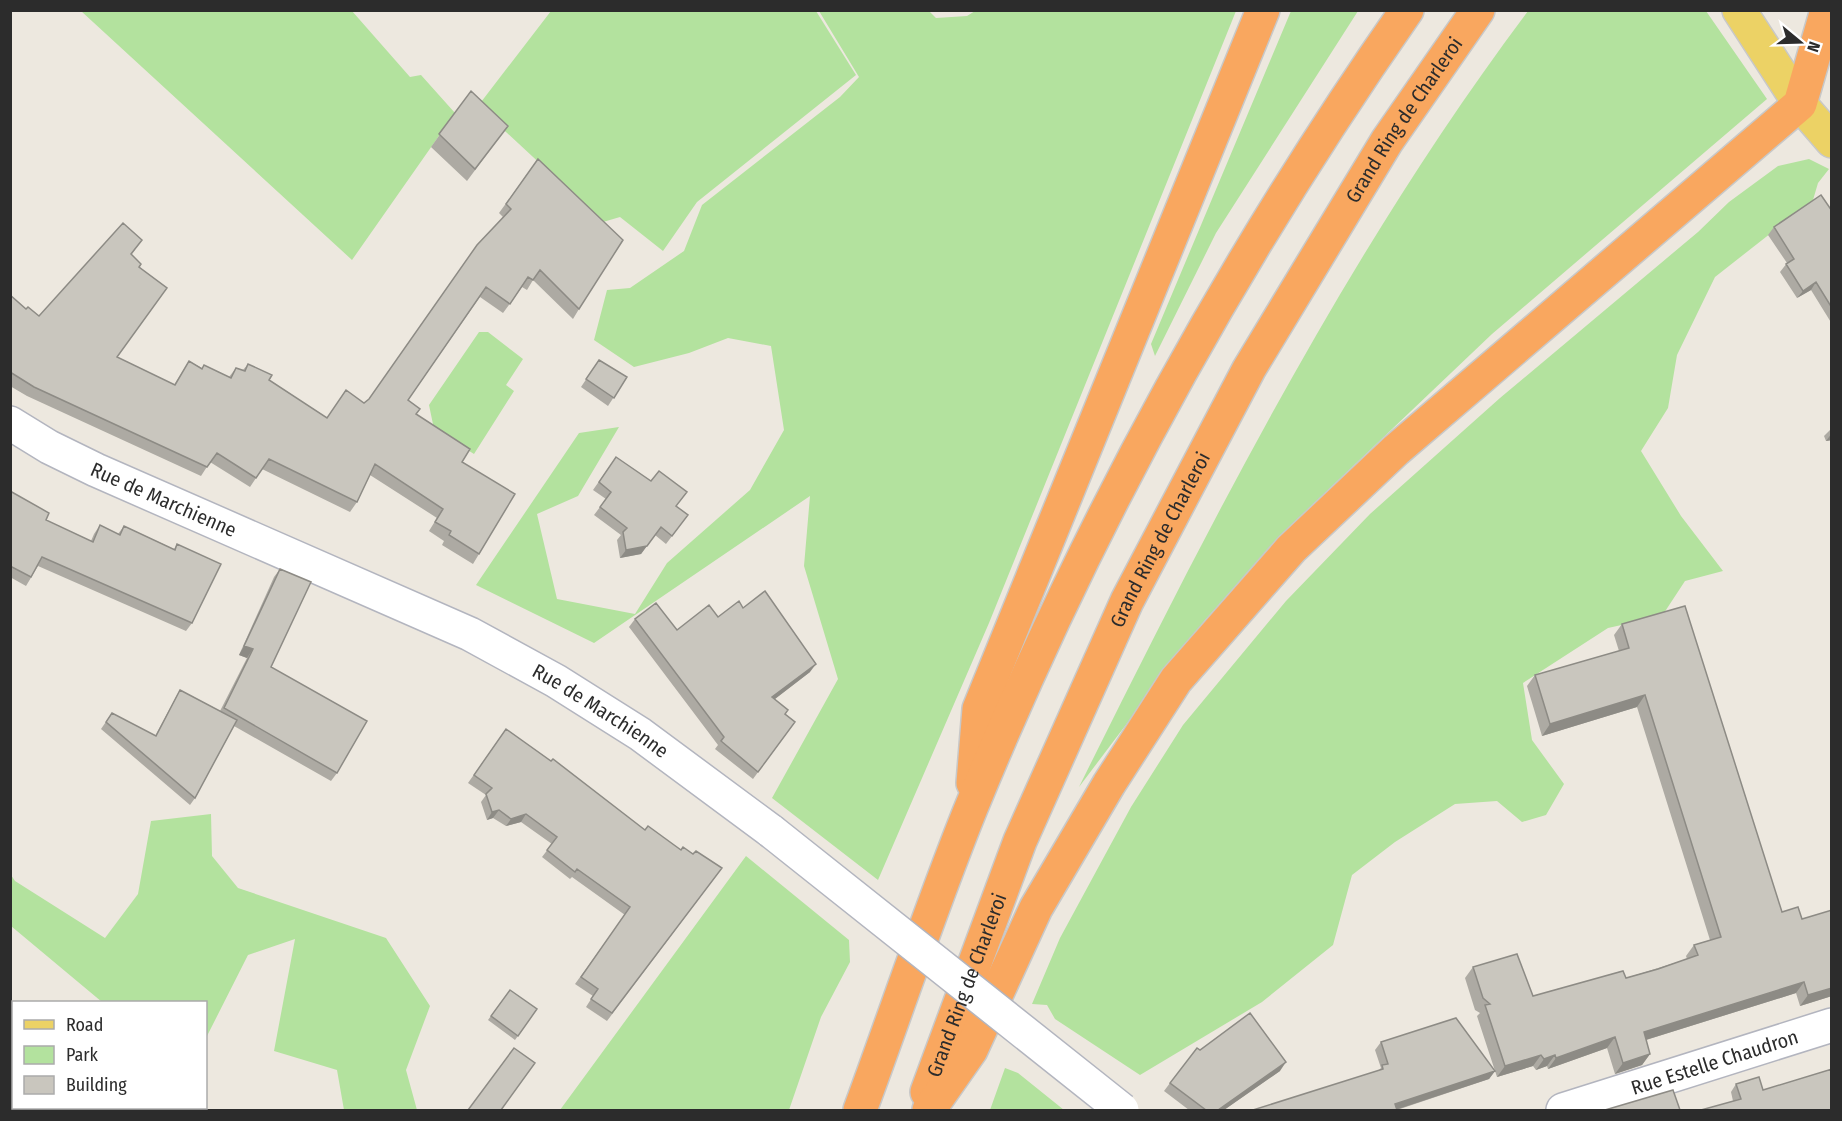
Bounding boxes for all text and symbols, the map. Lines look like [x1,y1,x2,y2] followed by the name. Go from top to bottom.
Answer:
[1770,12,1830,72] north arrow
[1340,32,1468,207] street label: Grand Ring de Charleroi
[1803,39,1824,54] text: N
[1105,448,1215,631] street label: Grand Ring de Charleroi
[87,457,240,542] street label: Rue de Marchienne
[528,659,673,763] street label: Rue de Marchienne
[922,890,1012,1080] street label: Grand Ring de Charleroi
[12,1001,207,1109] legend
[66,1014,103,1036] text: Road
[1628,1024,1801,1100] street label: Rue Estelle Chaudron
[66,1044,99,1066] text: Park
[66,1074,127,1096] text: Building

